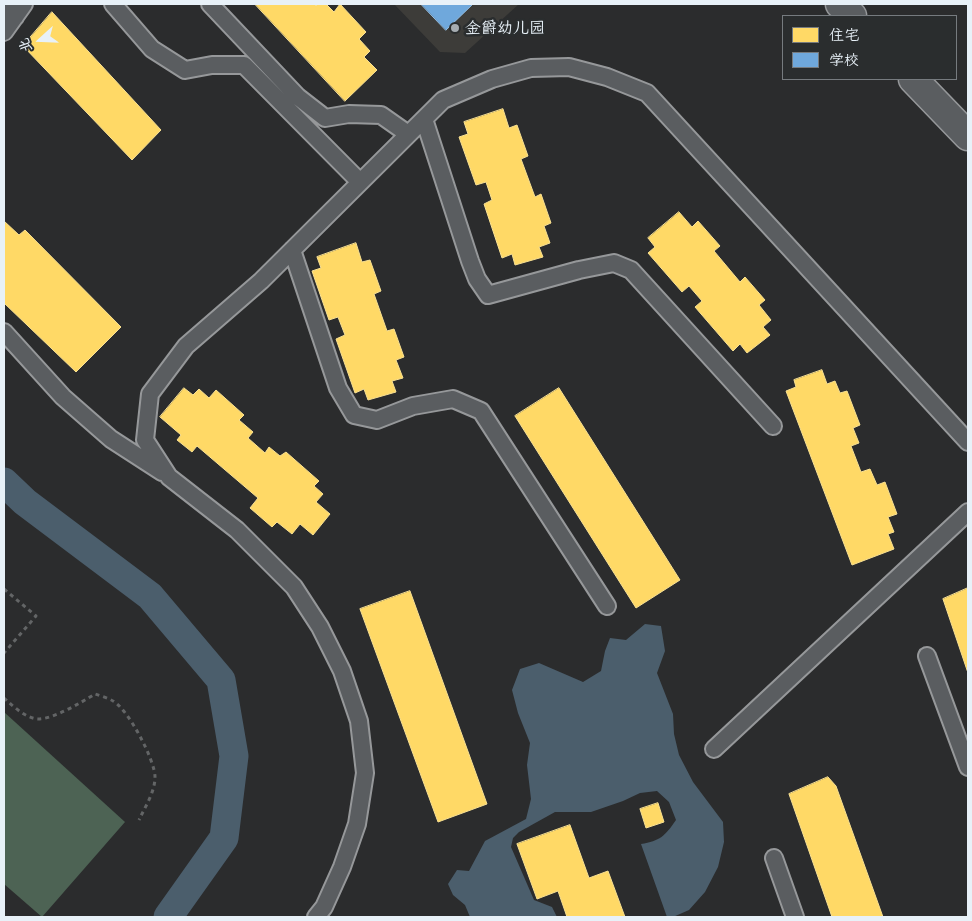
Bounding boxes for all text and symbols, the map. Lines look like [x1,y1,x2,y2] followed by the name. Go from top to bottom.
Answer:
[15,15,65,65] north arrow
[782,15,957,80] legend
[465,18,545,38] place label: 金爵幼儿园
[449,22,461,34] marker: 金爵幼儿园
[829,26,859,44] text: 住宅
[15,36,36,55] text: 北
[829,51,859,69] text: 学校

